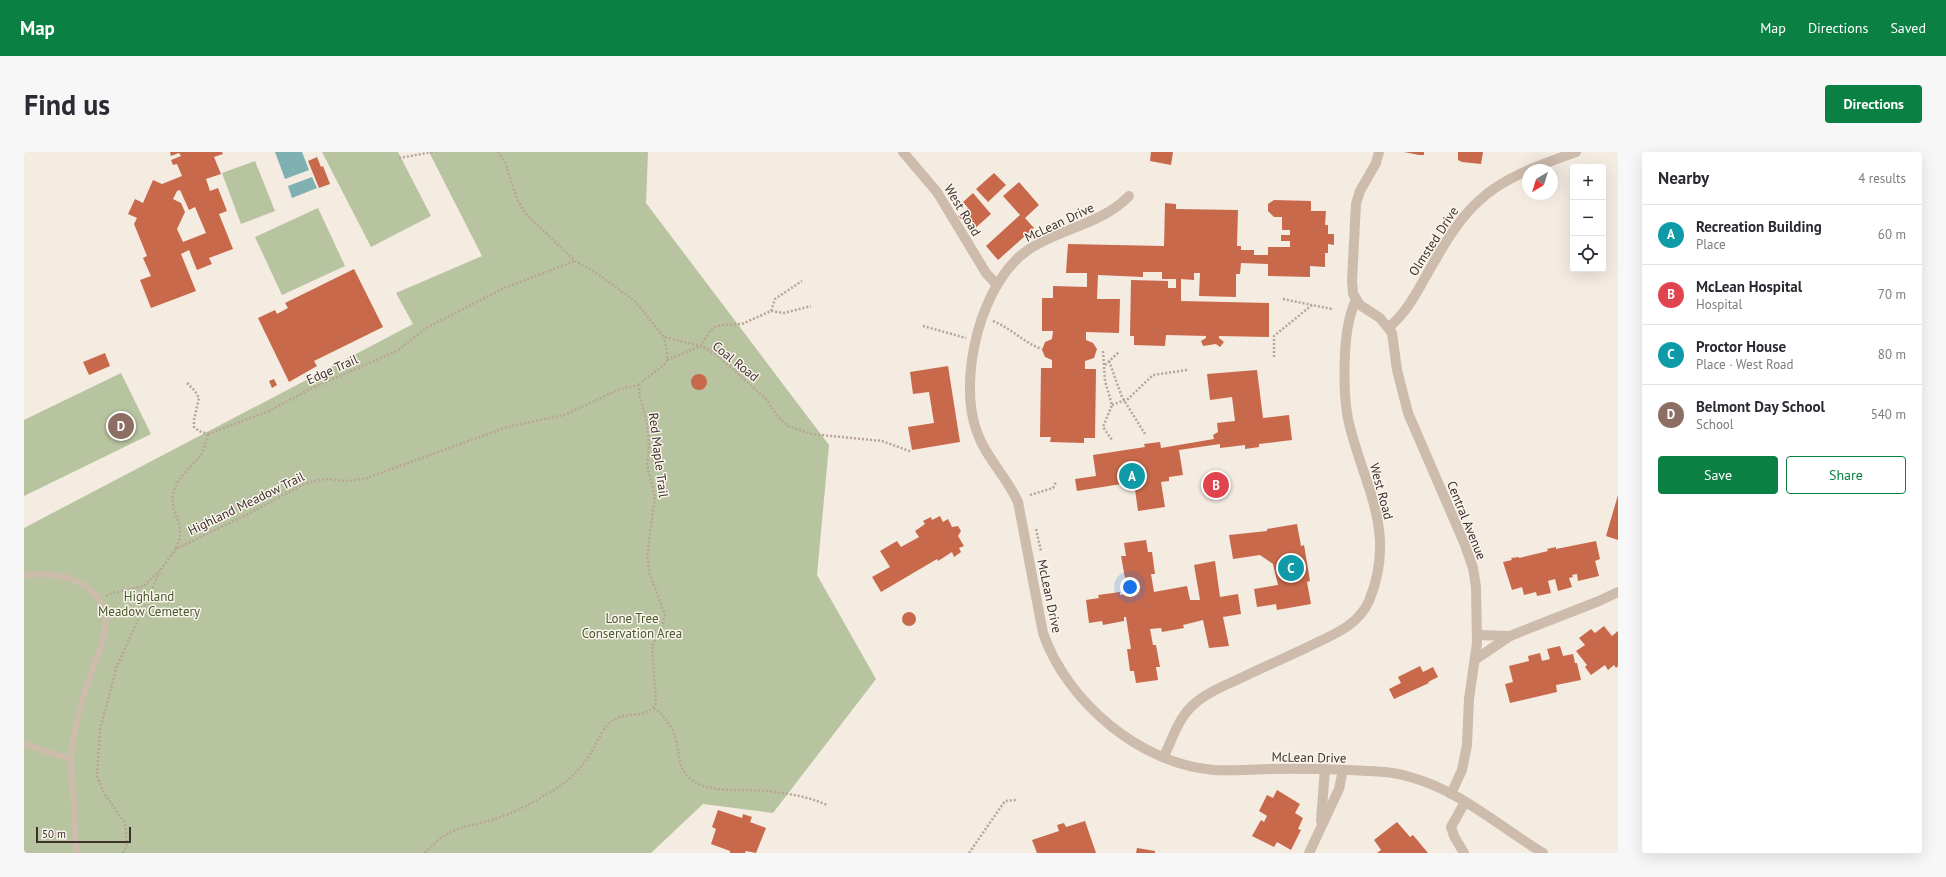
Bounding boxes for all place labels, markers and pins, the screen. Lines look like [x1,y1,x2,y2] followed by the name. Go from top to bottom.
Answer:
[108,411,134,441] pin: D
[1119,461,1145,491] pin: A
[1203,470,1229,500] pin: B
[1278,553,1304,583] pin: C

